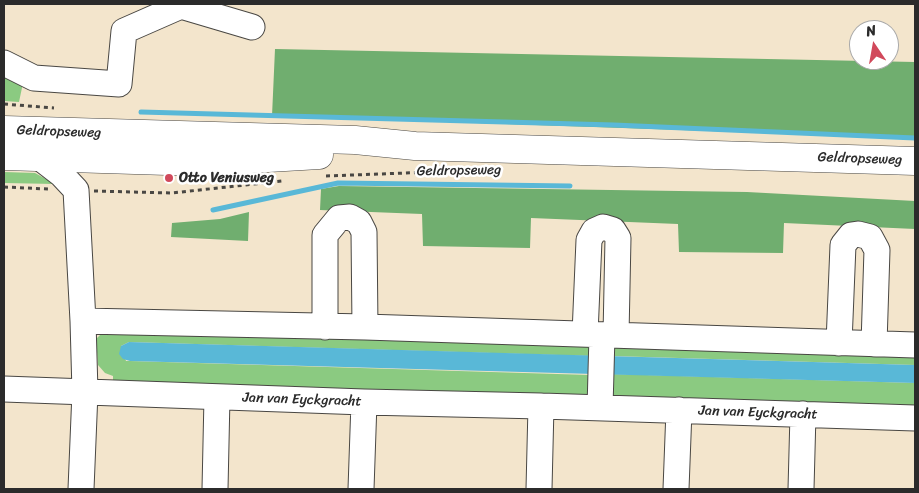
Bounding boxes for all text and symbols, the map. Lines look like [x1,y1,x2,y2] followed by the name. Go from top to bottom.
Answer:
[864,18,878,44] text: N
[849,20,899,70] north arrow
[16,122,102,142] street label: Geldropseweg
[817,149,903,169] street label: Geldropseweg
[417,162,501,180] street label: Geldropseweg
[179,170,274,186] place label: Otto Veniusweg
[163,172,175,184] marker: Otto Veniusweg
[242,390,362,410] street label: Jan van Eyckgracht
[698,403,818,423] street label: Jan van Eyckgracht

